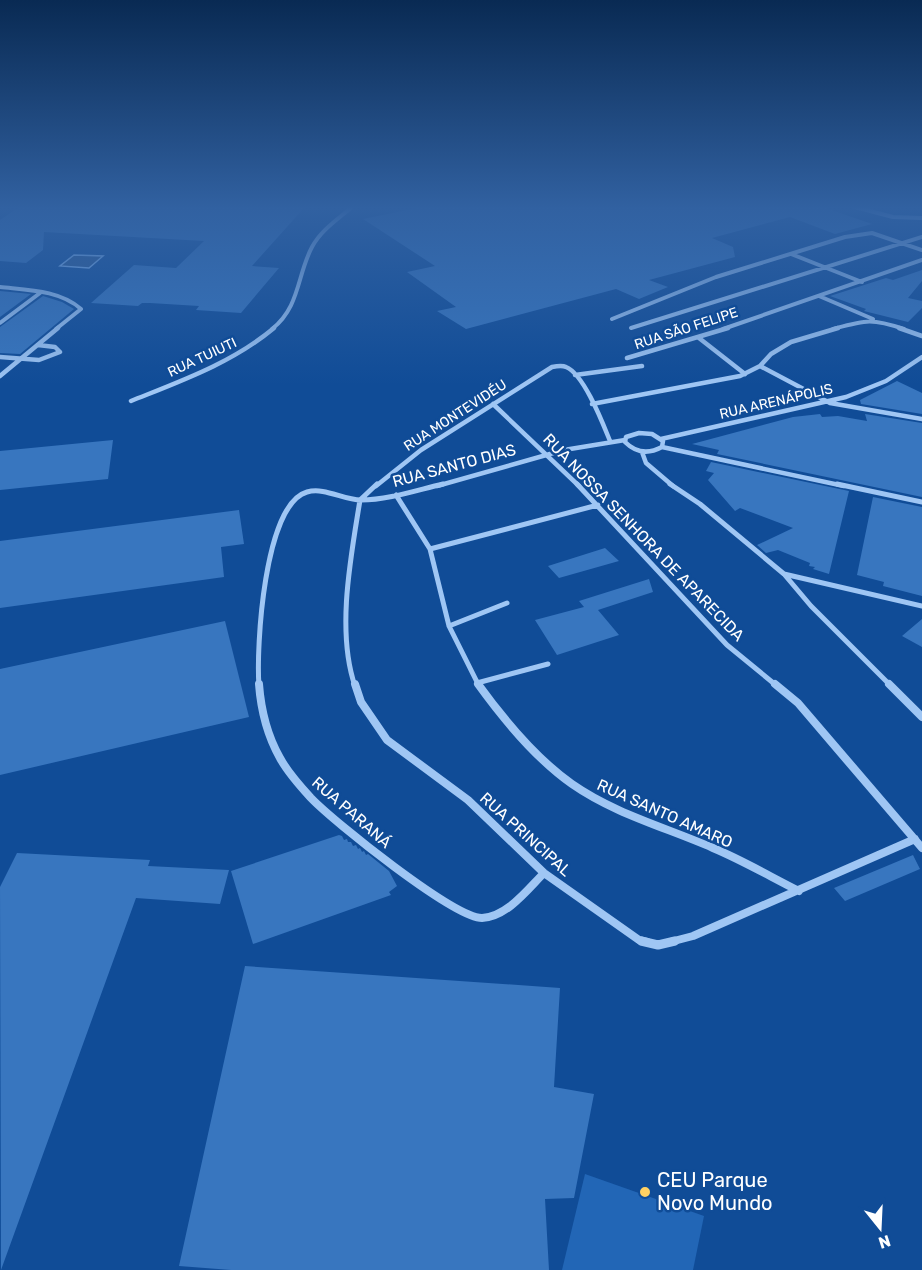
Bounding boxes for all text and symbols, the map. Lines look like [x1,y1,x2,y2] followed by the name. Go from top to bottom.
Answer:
[632,303,740,353] street label: RUA SÃO FELIPE
[165,334,240,381] street label: RUA TUIUTI
[400,375,510,455] street label: RUA MONTEVIDÉU
[718,379,835,423] street label: RUA ARENÁPOLIS
[539,430,748,645] street label: RUA NOSSA SENHORA DE APARECIDA
[390,440,518,491] street label: RUA SANTO DIAS
[308,773,396,852] street label: RUA PARANÁ
[594,775,735,852] street label: RUA SANTO AMARO
[476,788,575,880] street label: RUA PRINCIPAL
[657,1168,773,1215] place label: CEU Parque Novo Mundo
[638,1185,652,1199] marker: CEU Parque Novo Mundo
[850,1198,910,1258] north arrow
[876,1231,893,1253] text: N

